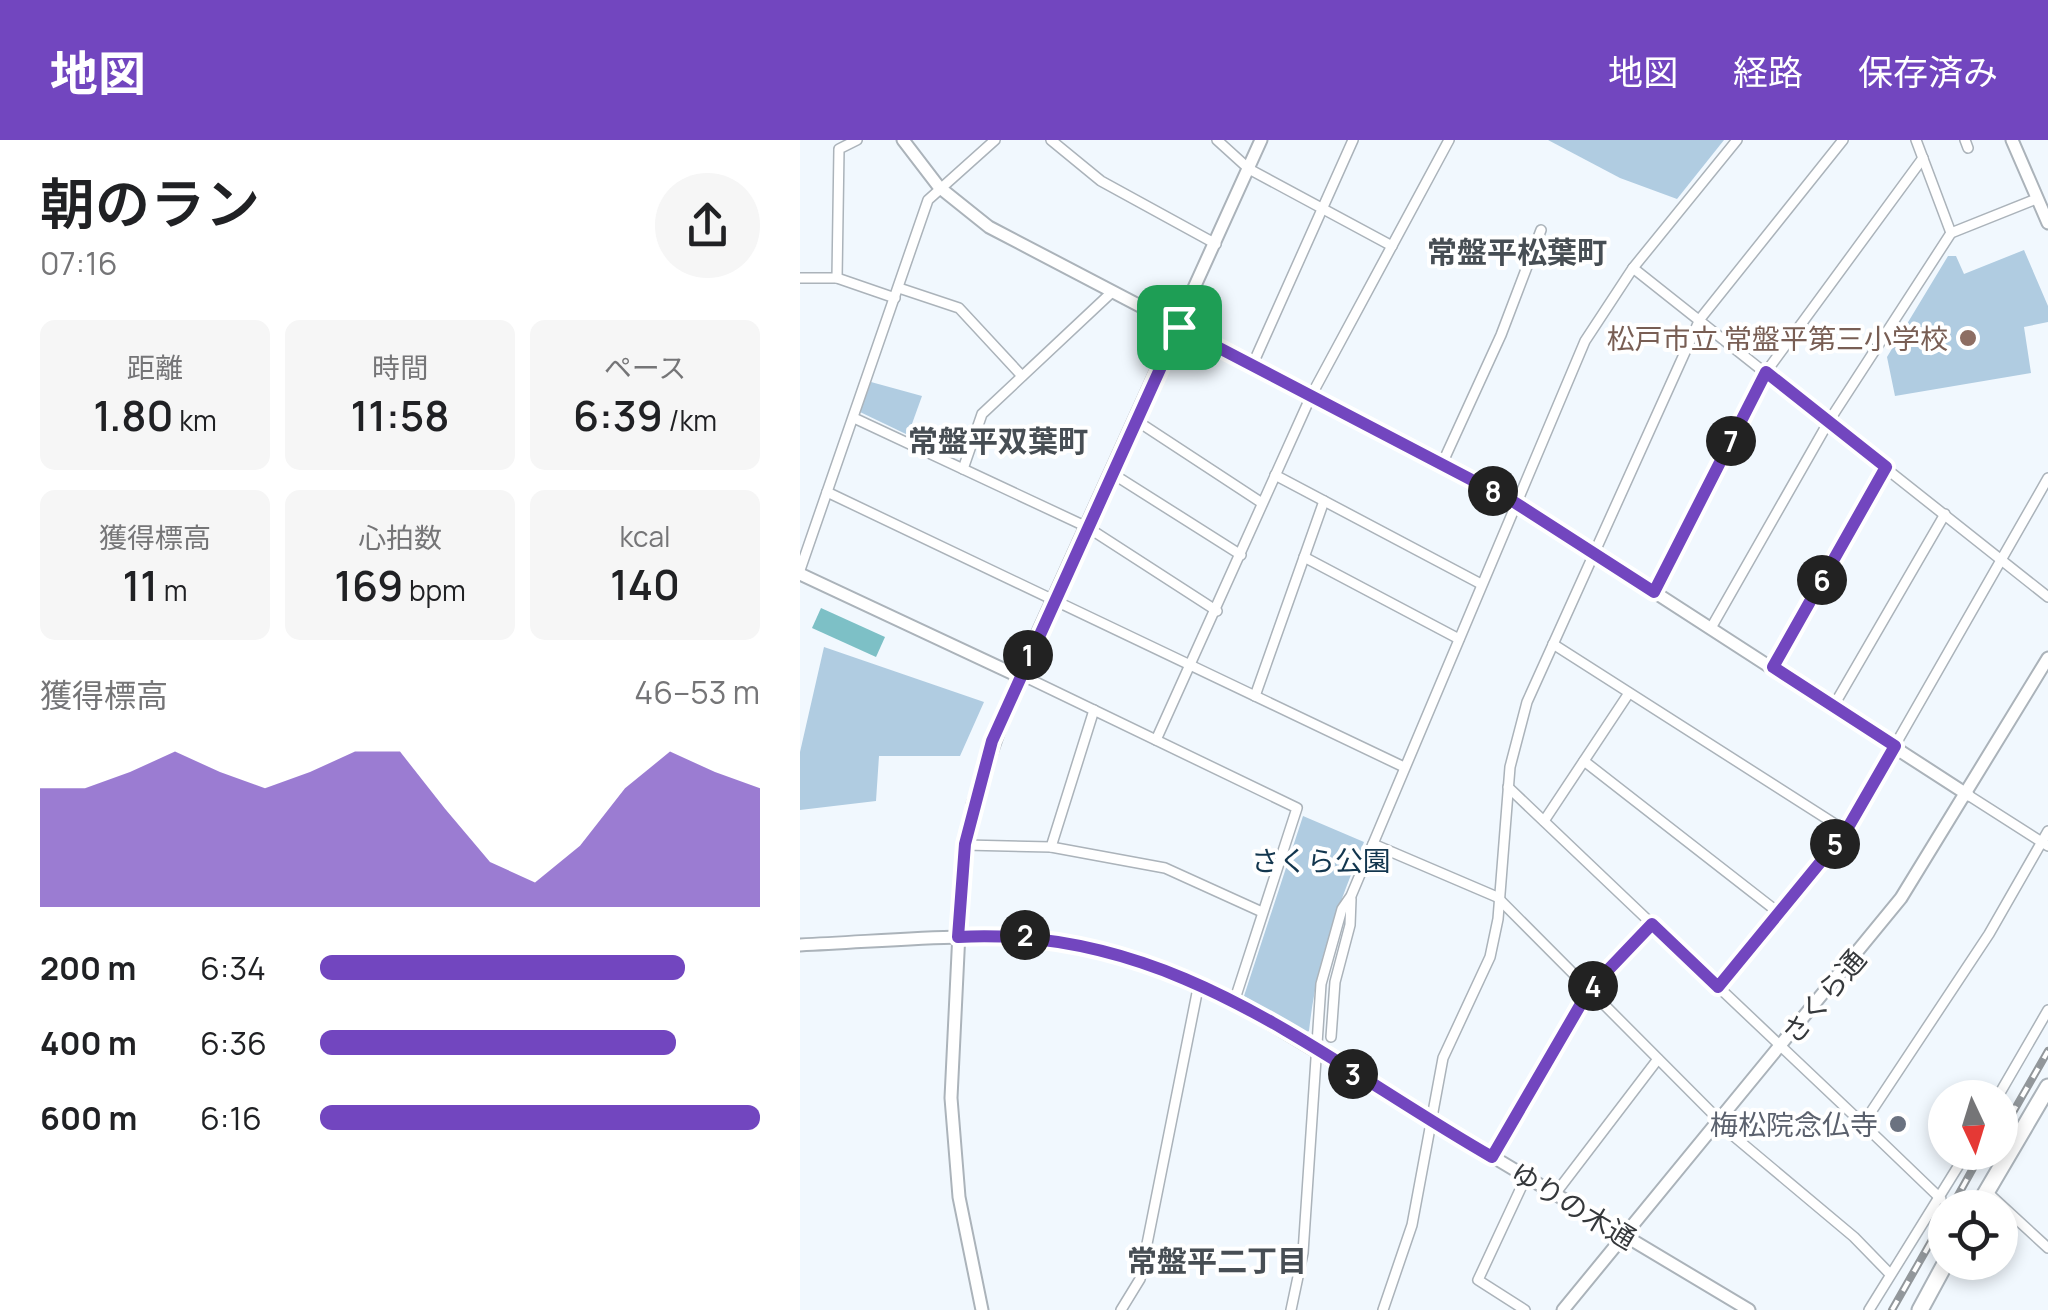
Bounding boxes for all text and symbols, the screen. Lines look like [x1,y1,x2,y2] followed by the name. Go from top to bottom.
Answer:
[50,40,146,105] text: 地図
[1608,48,1678,96] text: 地図
[1733,48,1803,96] text: 経路
[1858,48,1998,96] text: 保存済み
[40,165,260,241] text: 朝のラン
[655,173,760,278] button: share
[1427,231,1607,272] district label: 常盤平松葉町
[40,241,118,285] text: 07:16
[1137,285,1222,370] pin
[1152,300,1207,355] icon: arrive
[1606,319,1948,357] place label: 松戸市立 常盤平第三小学校
[1957,327,1979,349] marker: 松戸市立 常盤平第三小学校
[127,348,183,386] text: 距離
[372,348,428,386] text: 時間
[604,348,686,386] text: ペース
[93,386,174,444] text: 1.80
[351,386,450,444] text: 11:58
[573,386,663,444] text: 6:39
[174,401,217,439] text: km
[663,401,717,439] text: /km
[1706,416,1756,466] pin: 7
[908,420,1088,461] district label: 常盤平双葉町
[1724,422,1738,460] text: 7
[1468,466,1518,516] pin: 8
[1484,472,1502,510] text: 8
[619,517,671,555] text: kcal
[99,518,211,556] text: 獲得標高
[358,518,442,556] text: 心拍数
[610,555,680,613] text: 140
[1797,555,1847,605] pin: 6
[123,556,158,614] text: 11
[334,556,403,614] text: 169
[1813,561,1831,599] text: 6
[158,571,187,609] text: m
[403,571,466,609] text: bpm
[1003,630,1053,680] pin: 1
[1022,636,1034,674] text: 1
[634,670,760,714] text: 46–53 m
[40,673,168,717] text: 獲得標高
[1810,819,1860,869] pin: 5
[1827,825,1843,863] text: 5
[1251,841,1391,879] park label: さくら公園
[1000,910,1050,960] pin: 2
[1017,916,1033,954] text: 2
[1772,941,1874,1051] street label: さくら通
[40,946,136,990] text: 200 m
[200,946,266,990] text: 6:34
[1568,961,1618,1011] pin: 4
[1584,967,1602,1005] text: 4
[40,1021,137,1065] text: 400 m
[200,1021,267,1065] text: 6:36
[1328,1049,1378,1099] pin: 3
[1345,1055,1361,1093] text: 3
[1928,1080,2018,1170] north arrow
[1928,1080,2018,1280] map controls
[40,1096,137,1140] text: 600 m
[200,1096,262,1140] text: 6:16
[1710,1105,1878,1143] place label: 梅松院念仏寺
[1887,1113,1909,1135] marker: 梅松院念仏寺
[1504,1153,1644,1257] street label: ゆりの木通
[1928,1190,2018,1280] button: locate
[1127,1240,1307,1281] district label: 常盤平二丁目

